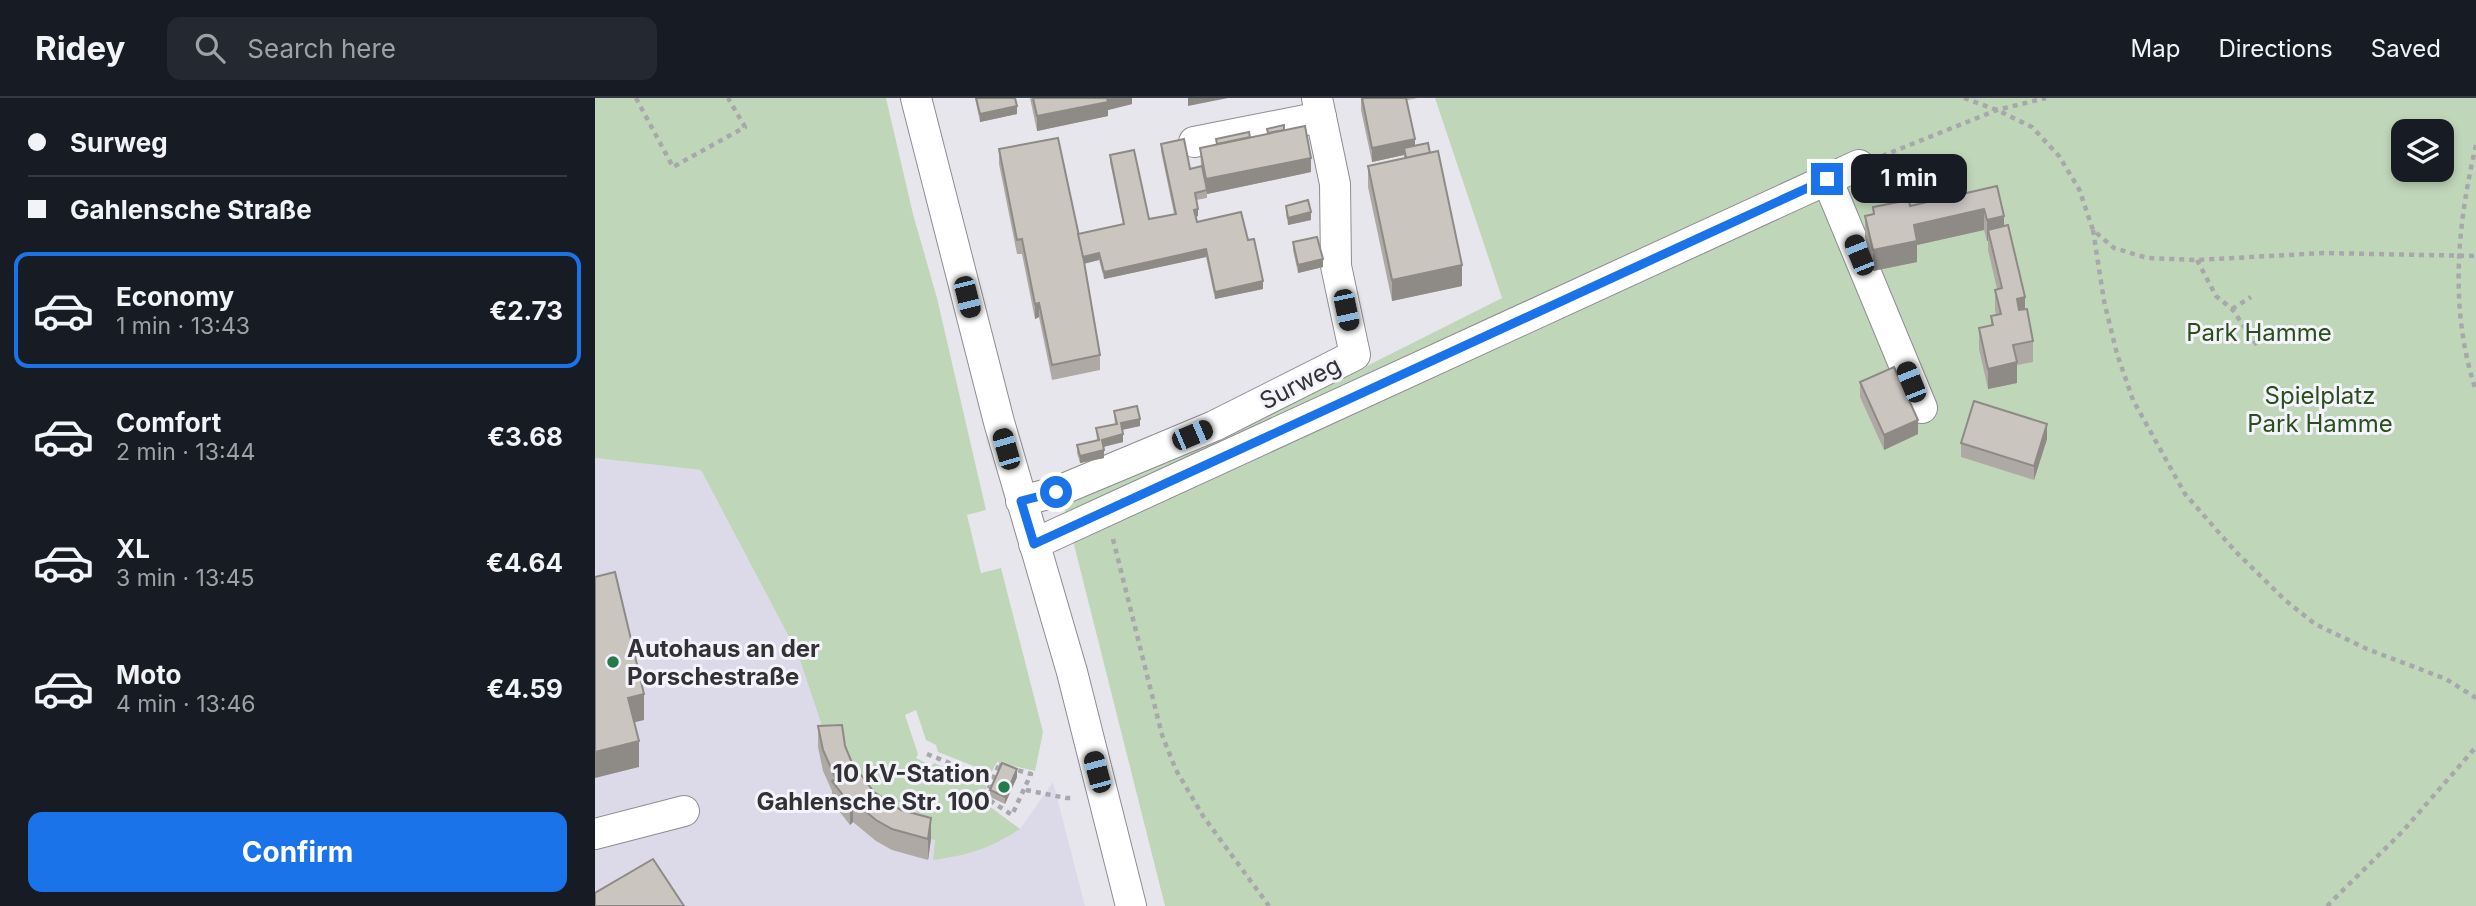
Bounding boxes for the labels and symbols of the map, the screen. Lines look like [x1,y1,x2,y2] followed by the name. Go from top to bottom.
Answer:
[1851,154,1967,204] callout: 1 min
[1811,163,1843,195] route end
[1842,232,1877,278] car
[952,274,983,320] car
[1332,287,1361,333] car
[2186,318,2332,347] park label: Park Hamme
[1255,350,1345,416] street label: Surweg
[1894,359,1929,405] car
[2247,381,2393,438] park label: Spielplatz Park Hamme
[1169,417,1216,453] car
[991,426,1022,472] car
[1040,476,1072,508] route start
[627,634,820,691] place label: Autohaus an der Porschestraße
[605,654,621,670] marker: Autohaus an der Porschestraße
[1082,749,1113,795] car
[756,759,990,816] place label: 10 kV-Station Gahlensche Str. 100
[996,779,1012,795] marker: 10 kV-Station Gahlensche Str. 100

